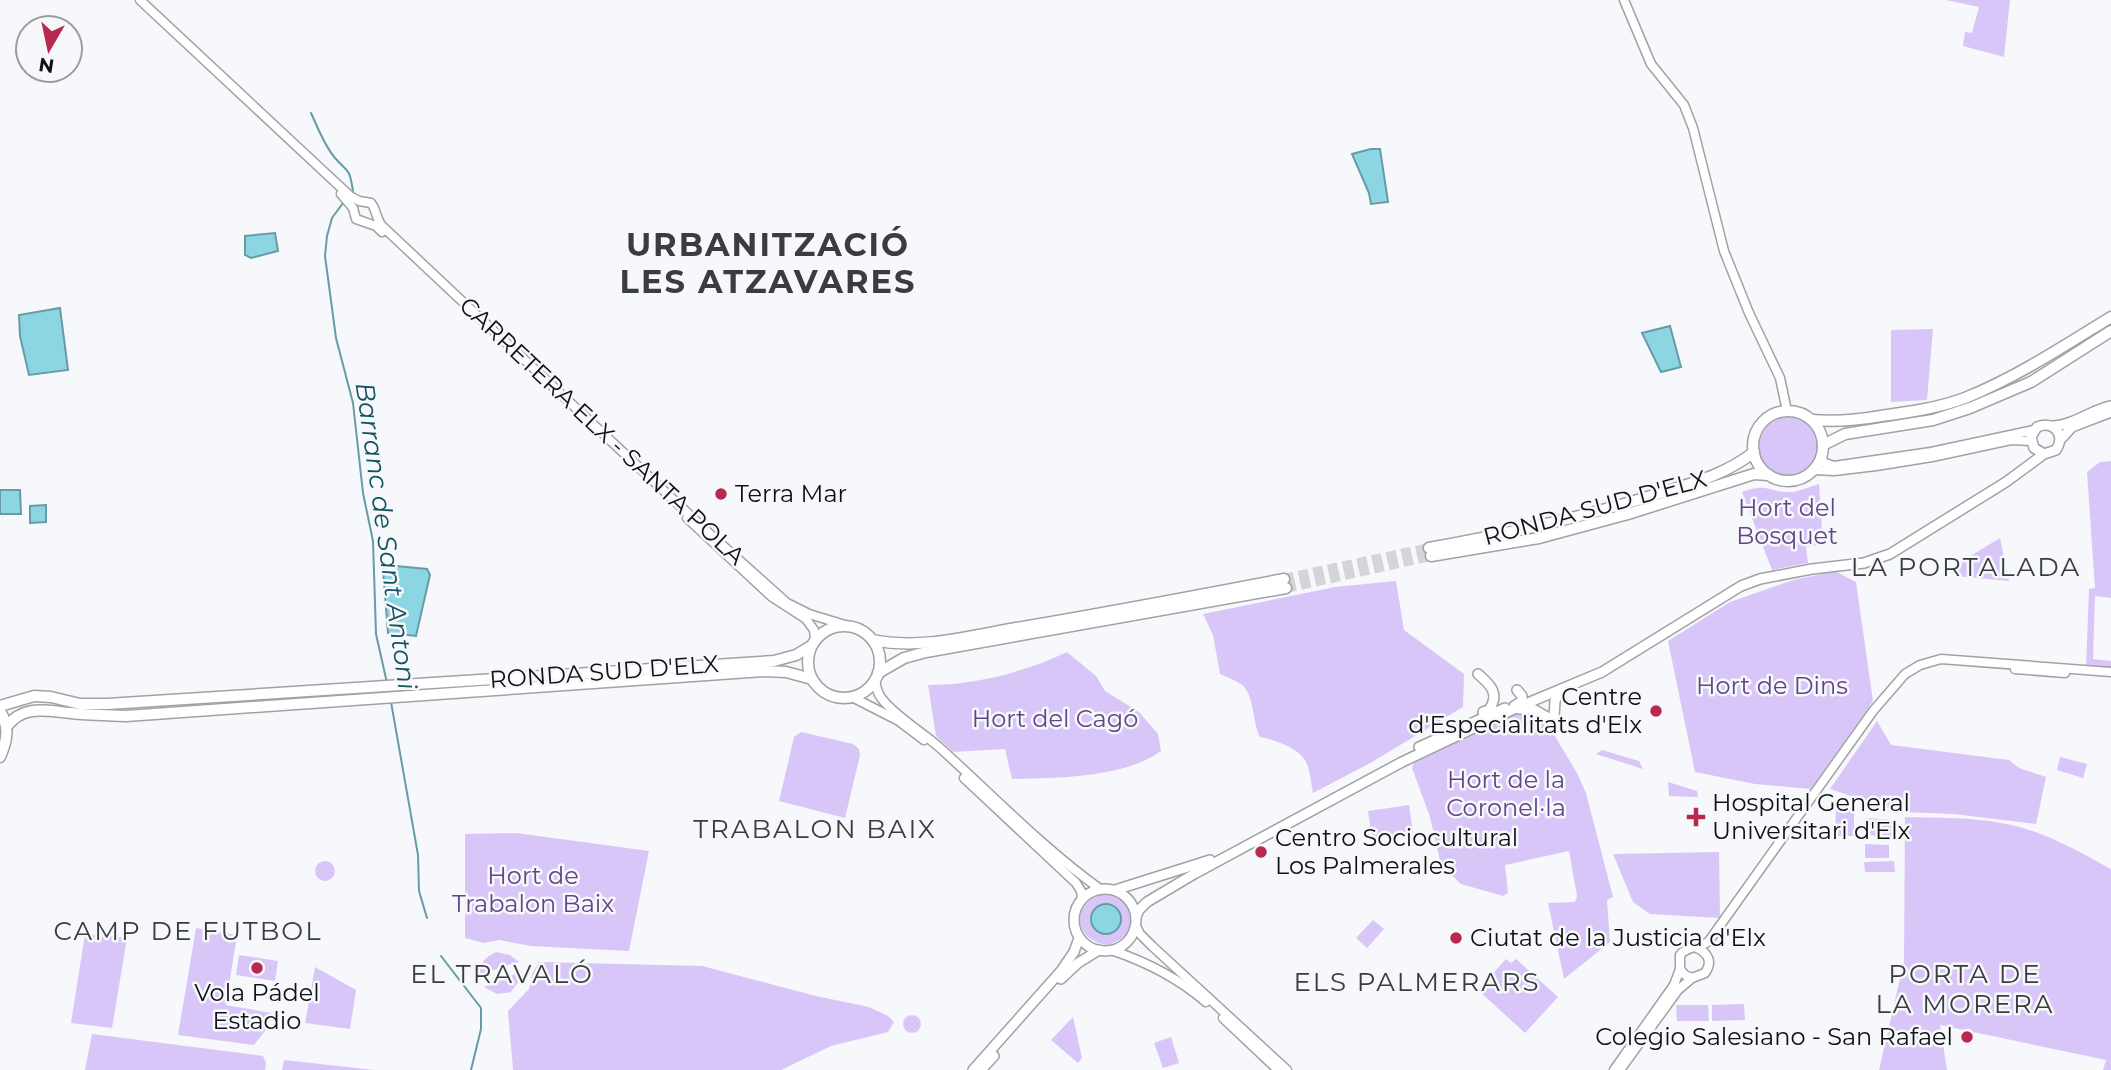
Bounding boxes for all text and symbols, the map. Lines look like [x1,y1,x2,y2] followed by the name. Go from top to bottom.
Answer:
[14,14,84,84] north arrow
[37,53,56,78] text: N
[620,225,916,301] district label: URBANITZACIÓ LES ATZAVARES
[454,291,752,571] street label: CARRETERA ELX - SANTA POLA
[349,380,424,693] water label: Barranc de Sant Antoni
[1480,464,1710,551] street label: RONDA SUD D'ELX
[735,479,847,508] place label: Terra Mar
[713,486,729,502] marker: Terra Mar
[1736,493,1838,550] park label: Hort del Bosquet
[1851,551,2081,583] district label: LA PORTALADA
[488,649,720,694] street label: RONDA SUD D'ELX
[1696,671,1848,700] park label: Hort de Dins
[1408,682,1642,739] place label: Centre d'Especialitats d'Elx
[1648,703,1664,719] marker: Centre d'Especialitats d'Elx
[972,704,1138,733] park label: Hort del Cagó
[1446,765,1566,822] park label: Hort de la Coronel·la
[1712,788,1911,845] place label: Hospital General Universitari d'Elx
[1686,807,1706,827] marker: Hospital General Universitari d'Elx
[693,813,937,845] district label: TRABALON BAIX
[1275,823,1518,880] place label: Centro Sociocultural Los Palmerales
[1253,844,1269,860] marker: Centro Sociocultural Los Palmerales
[452,861,614,918] park label: Hort de Trabalon Baix
[54,915,322,947] district label: CAMP DE FUTBOL
[1470,923,1766,952] place label: Ciutat de la Justicia d'Elx
[1448,930,1464,946] marker: Ciutat de la Justicia d'Elx
[410,958,594,990] district label: EL TRAVALÓ
[1875,958,2055,1020] district label: PORTA DE LA MORERA
[249,960,265,976] marker: Vola Pádel Estadio
[1293,966,1541,998] district label: ELS PALMERARS
[194,978,320,1035] place label: Vola Pádel Estadio
[1595,1022,1953,1051] place label: Colegio Salesiano - San Rafael
[1959,1029,1975,1045] marker: Colegio Salesiano - San Rafael

